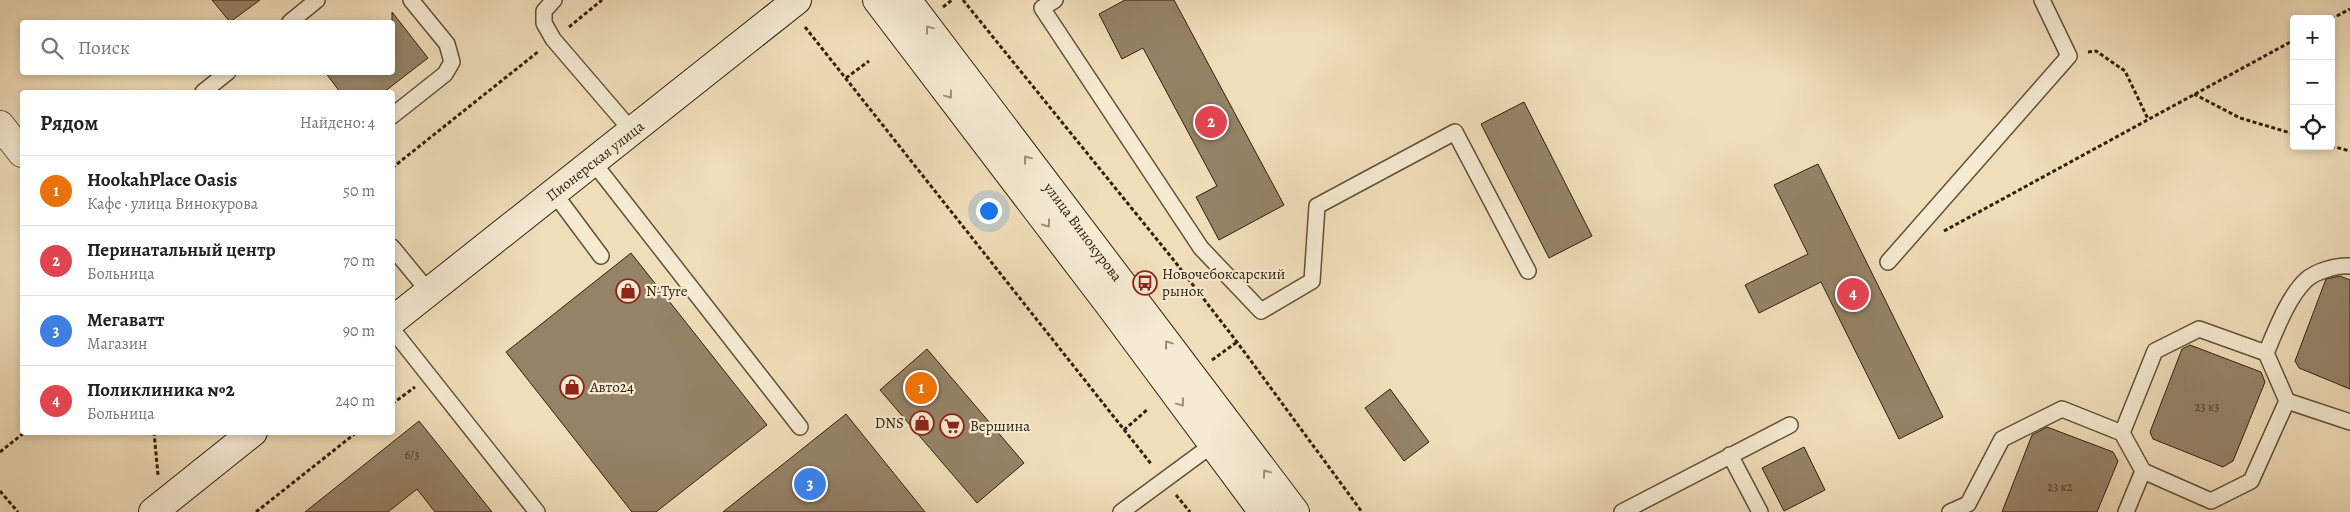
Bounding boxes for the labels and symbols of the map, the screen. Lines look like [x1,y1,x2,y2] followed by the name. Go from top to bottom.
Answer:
[926,26,934,35] one-way arrow
[943,89,951,98] one-way arrow
[1195,103,1227,141] pin: 2
[542,116,648,206] street label: Пионерская улица
[1024,155,1033,165] one-way arrow
[1039,178,1127,286] street label: улица Винокурова
[976,198,1002,224] your location
[1042,218,1050,227] one-way arrow
[1162,264,1286,301] place label: Новочебоксарский рынок
[1132,270,1158,296] bus stop icon: Новочебоксарский рынок
[1837,275,1869,313] pin: 4
[615,278,641,304] shop icon: N-Tyre
[646,281,688,301] place label: N-Tyre
[1165,341,1173,350] one-way arrow
[905,369,937,407] pin: 1
[559,374,585,400] shop icon: Авто24
[589,377,634,397] place label: Авто24
[1175,397,1183,406] one-way arrow
[2195,399,2219,415] house number: 23 к3
[909,410,935,436] shop icon: DNS
[875,413,904,433] place label: DNS
[939,413,965,439] supermarket icon: Вершина
[970,416,1030,436] place label: Вершина
[405,447,419,463] house number: 6/3
[794,465,826,503] pin: 3
[1263,469,1272,479] one-way arrow
[2048,479,2073,495] house number: 23 к2

